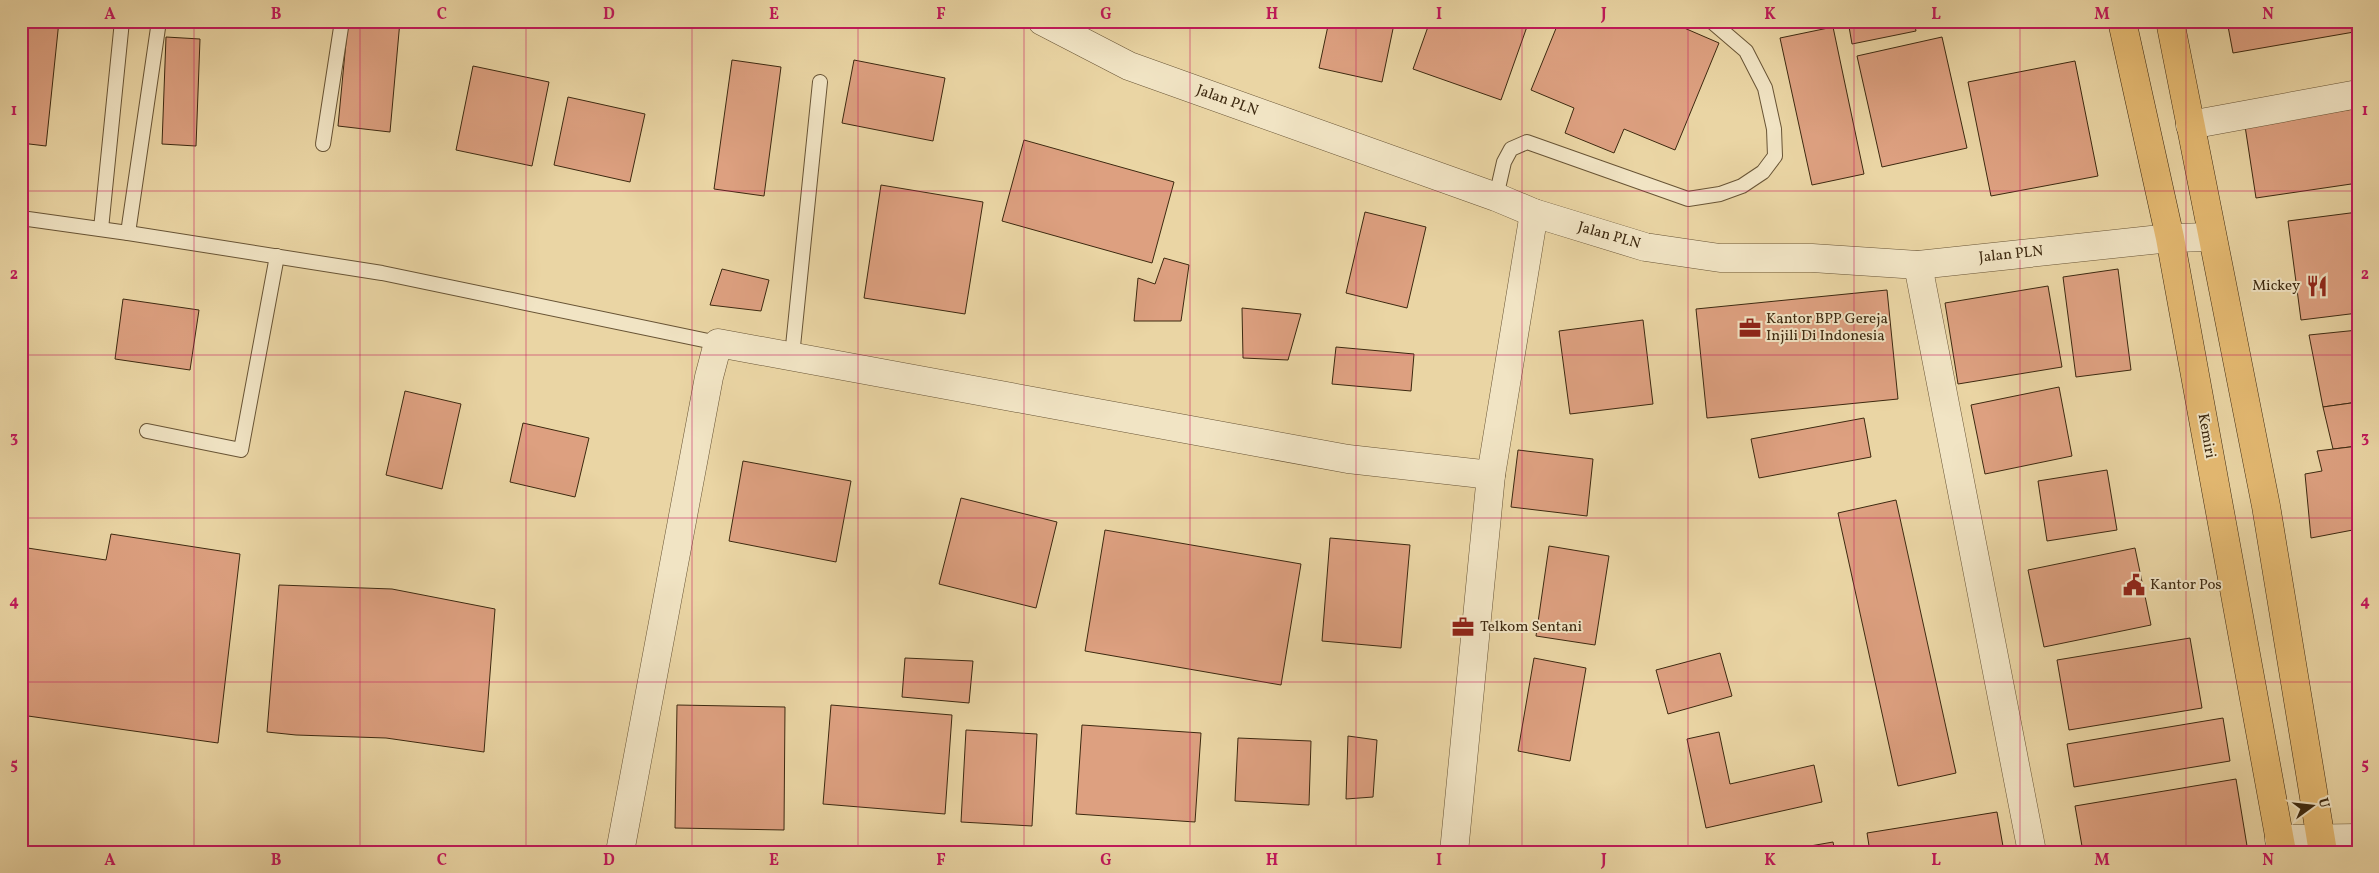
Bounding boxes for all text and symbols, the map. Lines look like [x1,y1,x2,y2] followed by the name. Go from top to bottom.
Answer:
[104,4,116,26] text: A
[271,4,282,26] text: B
[437,4,447,26] text: C
[603,4,615,26] text: D
[769,4,779,26] text: E
[936,4,946,26] text: F
[1100,4,1112,26] text: G
[1266,4,1278,26] text: H
[1436,4,1442,26] text: I
[1600,4,1607,26] text: J
[1764,4,1776,26] text: K
[1931,4,1941,26] text: L
[2094,4,2110,26] text: M
[2262,4,2274,26] text: N
[1193,80,1261,122] street label: Jalan PLN
[11,100,17,122] text: 1
[2362,100,2368,122] text: 1
[1575,217,1643,255] street label: Jalan PLN
[1978,241,2044,269] street label: Jalan PLN
[10,264,18,286] text: 2
[2361,264,2369,286] text: 2
[2304,273,2330,299] restaurant icon: Mickey
[2252,276,2300,297] place label: Mickey
[1766,309,1888,347] place label: Kantor BPP Gereja Injili Di Indonesia
[1737,315,1763,341] office icon: Kantor BPP Gereja Injili Di Indonesia
[2192,412,2220,460] street label: Kemiri
[10,427,18,449] text: 3
[2361,427,2369,449] text: 3
[2121,572,2147,598] public building icon: Kantor Pos
[2150,575,2222,596] place label: Kantor Pos
[9,591,19,613] text: 4
[2360,591,2370,613] text: 4
[1450,614,1476,640] office icon: Telkom Sentani
[1480,617,1582,638] place label: Telkom Sentani
[10,754,18,776] text: 5
[2361,754,2369,776] text: 5
[2286,780,2336,830] north arrow
[2313,796,2334,811] text: U
[104,850,116,872] text: A
[271,850,282,872] text: B
[437,850,447,872] text: C
[603,850,615,872] text: D
[769,850,779,872] text: E
[936,850,946,872] text: F
[1100,850,1112,872] text: G
[1266,850,1278,872] text: H
[1436,850,1442,872] text: I
[1600,850,1607,872] text: J
[1764,850,1776,872] text: K
[1931,850,1941,872] text: L
[2094,850,2110,872] text: M
[2262,850,2274,872] text: N

